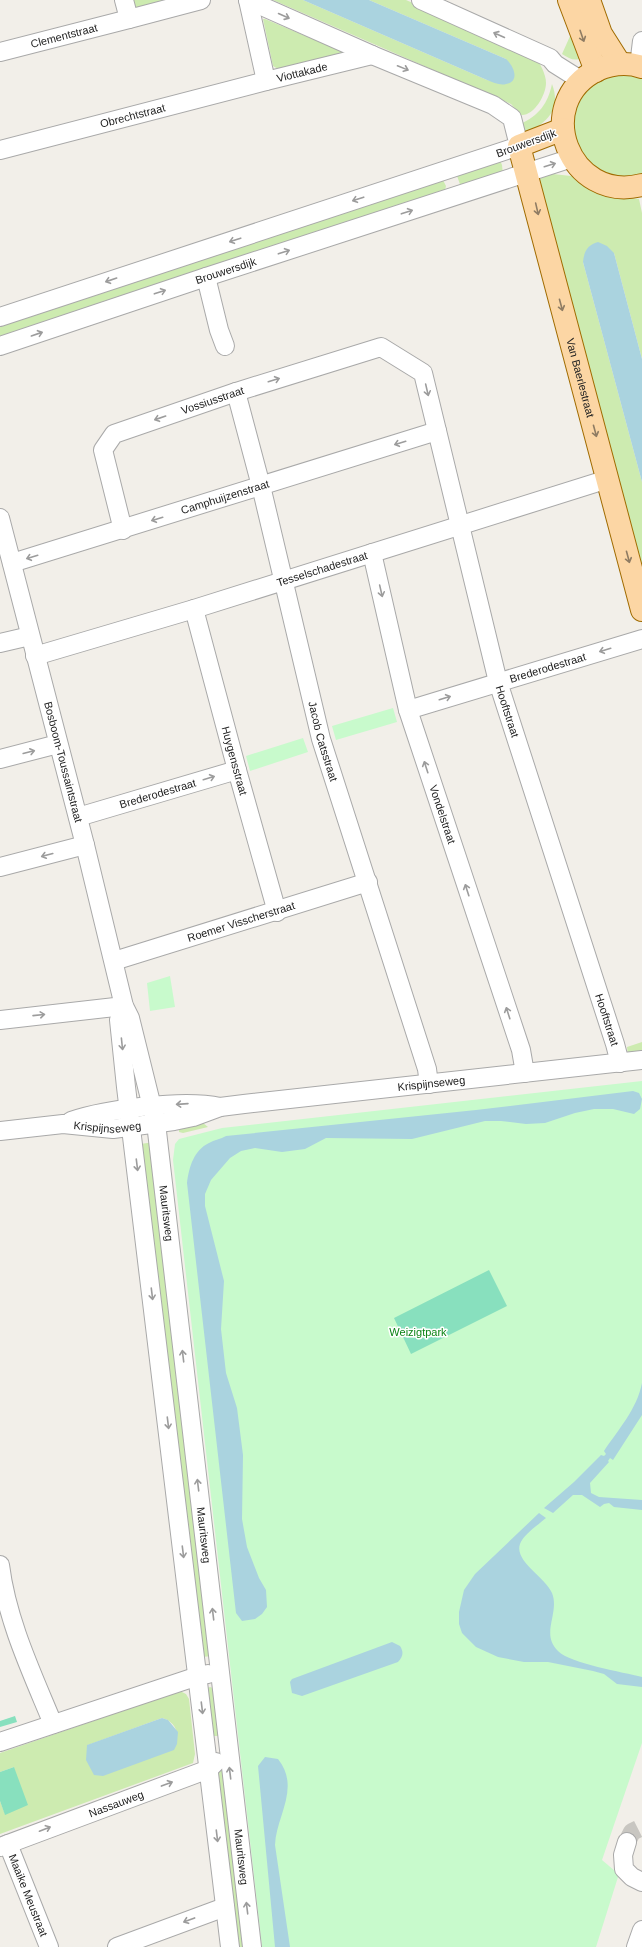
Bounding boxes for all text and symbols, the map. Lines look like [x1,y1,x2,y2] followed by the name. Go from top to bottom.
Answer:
[277,13,289,20] one-way arrow
[29,21,99,50] street label: Clementstraat
[578,30,586,42] one-way arrow
[493,31,505,38] one-way arrow
[275,60,329,84] street label: Viottakade
[397,64,409,72] one-way arrow
[99,101,166,130] street label: Obrechtstraat
[494,126,558,159] street label: Brouwersdijk
[543,161,556,168] one-way arrow
[352,196,365,203] one-way arrow
[534,203,541,216] one-way arrow
[401,208,414,215] one-way arrow
[229,236,241,244] one-way arrow
[277,248,290,255] one-way arrow
[194,255,258,286] street label: Brouwersdijk
[105,277,118,284] one-way arrow
[153,288,166,295] one-way arrow
[558,299,566,312] one-way arrow
[31,329,43,337] one-way arrow
[564,337,597,419] street label: Van Baerlestraat
[267,376,280,383] one-way arrow
[424,383,432,396] one-way arrow
[180,384,245,416] street label: Vossiusstraat
[153,415,166,422] one-way arrow
[592,424,599,437] one-way arrow
[394,440,407,447] one-way arrow
[179,478,271,516] street label: Camphuijzenstraat
[151,516,164,523] one-way arrow
[275,549,369,589] street label: Tesselschadestraat
[625,550,632,563] one-way arrow
[26,554,39,561] one-way arrow
[377,584,385,597] one-way arrow
[598,647,611,654] one-way arrow
[508,650,587,685] street label: Brederodestraat
[494,684,521,739] street label: Hooftstraat
[438,694,451,701] one-way arrow
[42,700,85,824] street label: Bosboom-Toussaintstraat
[306,700,340,783] street label: Jacob Catsstraat
[220,725,250,797] street label: Huygensstraat
[22,747,35,755] one-way arrow
[422,761,430,773] one-way arrow
[203,774,216,781] one-way arrow
[118,777,197,810] street label: Brederodestraat
[427,783,458,845] street label: Vondelstraat
[41,852,54,859] one-way arrow
[463,884,471,896] one-way arrow
[186,899,296,944] street label: Roemer Visscherstraat
[593,992,621,1047] street label: Hooftstraat
[504,1007,511,1020] one-way arrow
[32,1012,45,1019] one-way arrow
[118,1037,126,1050] one-way arrow
[397,1074,466,1093] street label: Krispijnseweg
[176,1100,189,1107] one-way arrow
[73,1119,142,1135] street label: Krispijnseweg
[133,1158,141,1171] one-way arrow
[157,1185,176,1242] street label: Mauritsweg
[149,1287,156,1300] one-way arrow
[389,1326,447,1338] park label: Weizigtpark
[179,1350,187,1363] one-way arrow
[164,1416,172,1429] one-way arrow
[194,1479,202,1492] one-way arrow
[195,1506,213,1564] street label: Mauritsweg
[180,1546,187,1559] one-way arrow
[209,1608,217,1621] one-way arrow
[198,1701,206,1714] one-way arrow
[227,1767,234,1780] one-way arrow
[160,1780,172,1788] one-way arrow
[87,1788,145,1819] street label: Nassauweg
[38,1825,50,1833] one-way arrow
[232,1828,251,1886] street label: Mauritsweg
[213,1829,221,1842] one-way arrow
[7,1852,50,1938] street label: Maaike Meustraat
[243,1902,251,1915] one-way arrow
[183,1917,195,1925] one-way arrow

